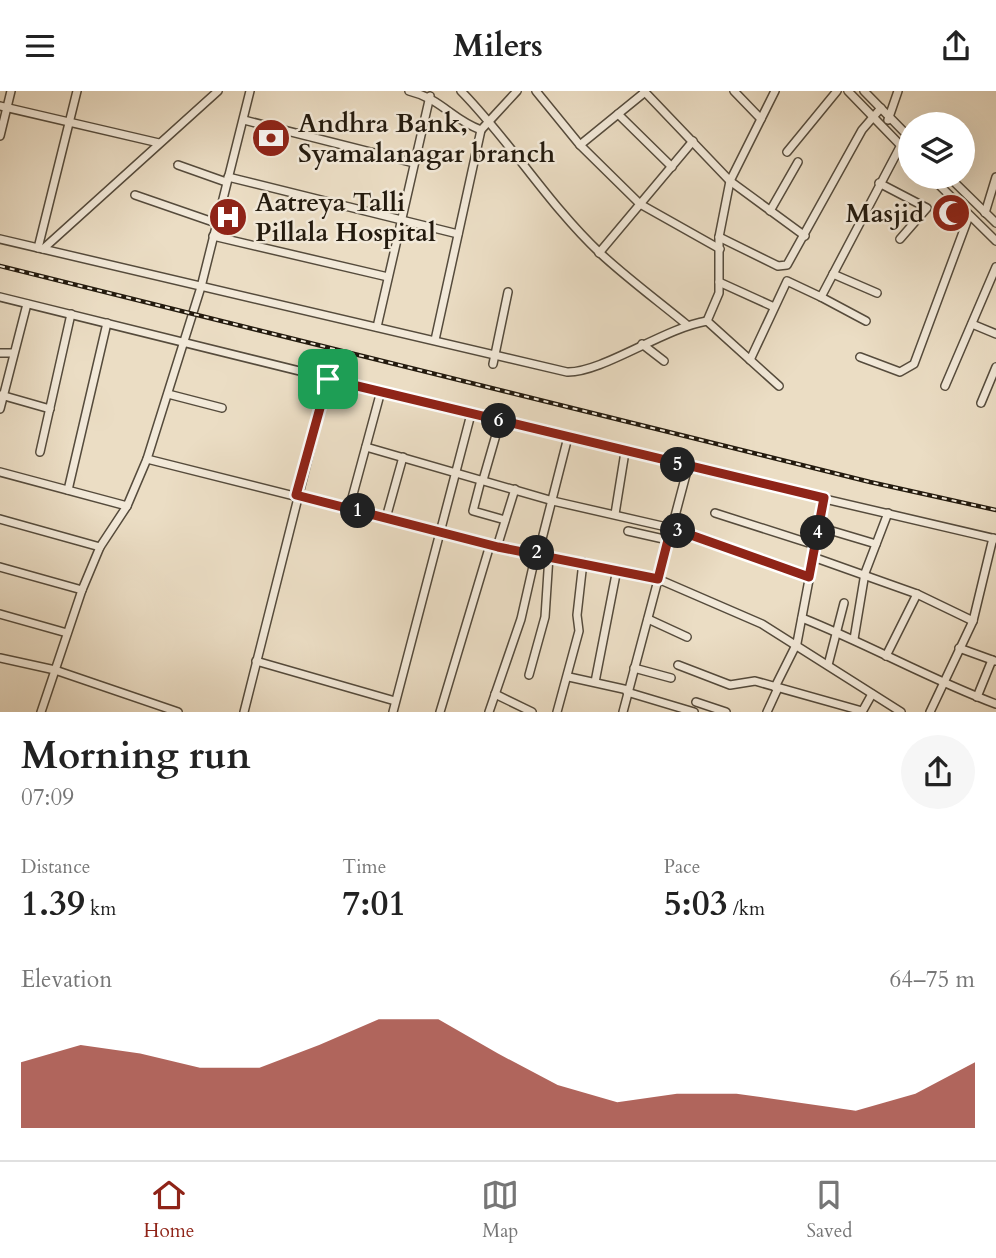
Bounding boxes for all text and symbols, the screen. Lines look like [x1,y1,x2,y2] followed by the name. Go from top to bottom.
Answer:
[453,24,543,68] text: Milers
[21,27,59,65] icon: menu
[937,27,975,65] icon: share
[298,106,555,171] place label: Andhra Bank, Syamalanagar branch
[898,112,975,189] map controls
[898,112,975,189] button: layers
[250,117,292,159] bank icon: Andhra Bank, Syamalanagar branch
[255,185,436,250] place label: Aatreya Talli Pillala Hospital
[930,192,972,234] mosque icon: Masjid
[207,196,249,238] hospital icon: Aatreya Talli Pillala Hospital
[845,196,924,231] place label: Masjid
[298,349,358,409] pin
[309,360,347,398] icon: arrive
[482,403,516,439] pin: 6
[494,407,503,433] text: 6
[660,447,696,483] pin: 5
[673,451,682,477] text: 5
[340,493,376,529] pin: 1
[353,497,362,523] text: 1
[660,513,696,549] pin: 3
[800,515,836,551] pin: 4
[673,517,682,543] text: 3
[813,519,822,545] text: 4
[520,535,554,571] pin: 2
[532,539,541,565] text: 2
[21,730,251,782] text: Morning run
[901,735,975,809] button: share
[21,782,74,813] text: 07:09
[21,854,90,880] text: Distance
[342,854,386,880] text: Time
[664,854,700,880] text: Pace
[21,880,85,928] text: 1.39
[342,880,406,928] text: 7:01
[664,880,728,928] text: 5:03
[85,896,116,922] text: km
[728,896,765,922] text: /km
[21,964,112,995] text: Elevation
[890,964,975,995] text: 64–75 m
[144,1176,194,1244] tab: Home
[481,1176,519,1244] tab: Map
[806,1176,852,1244] tab: Saved

